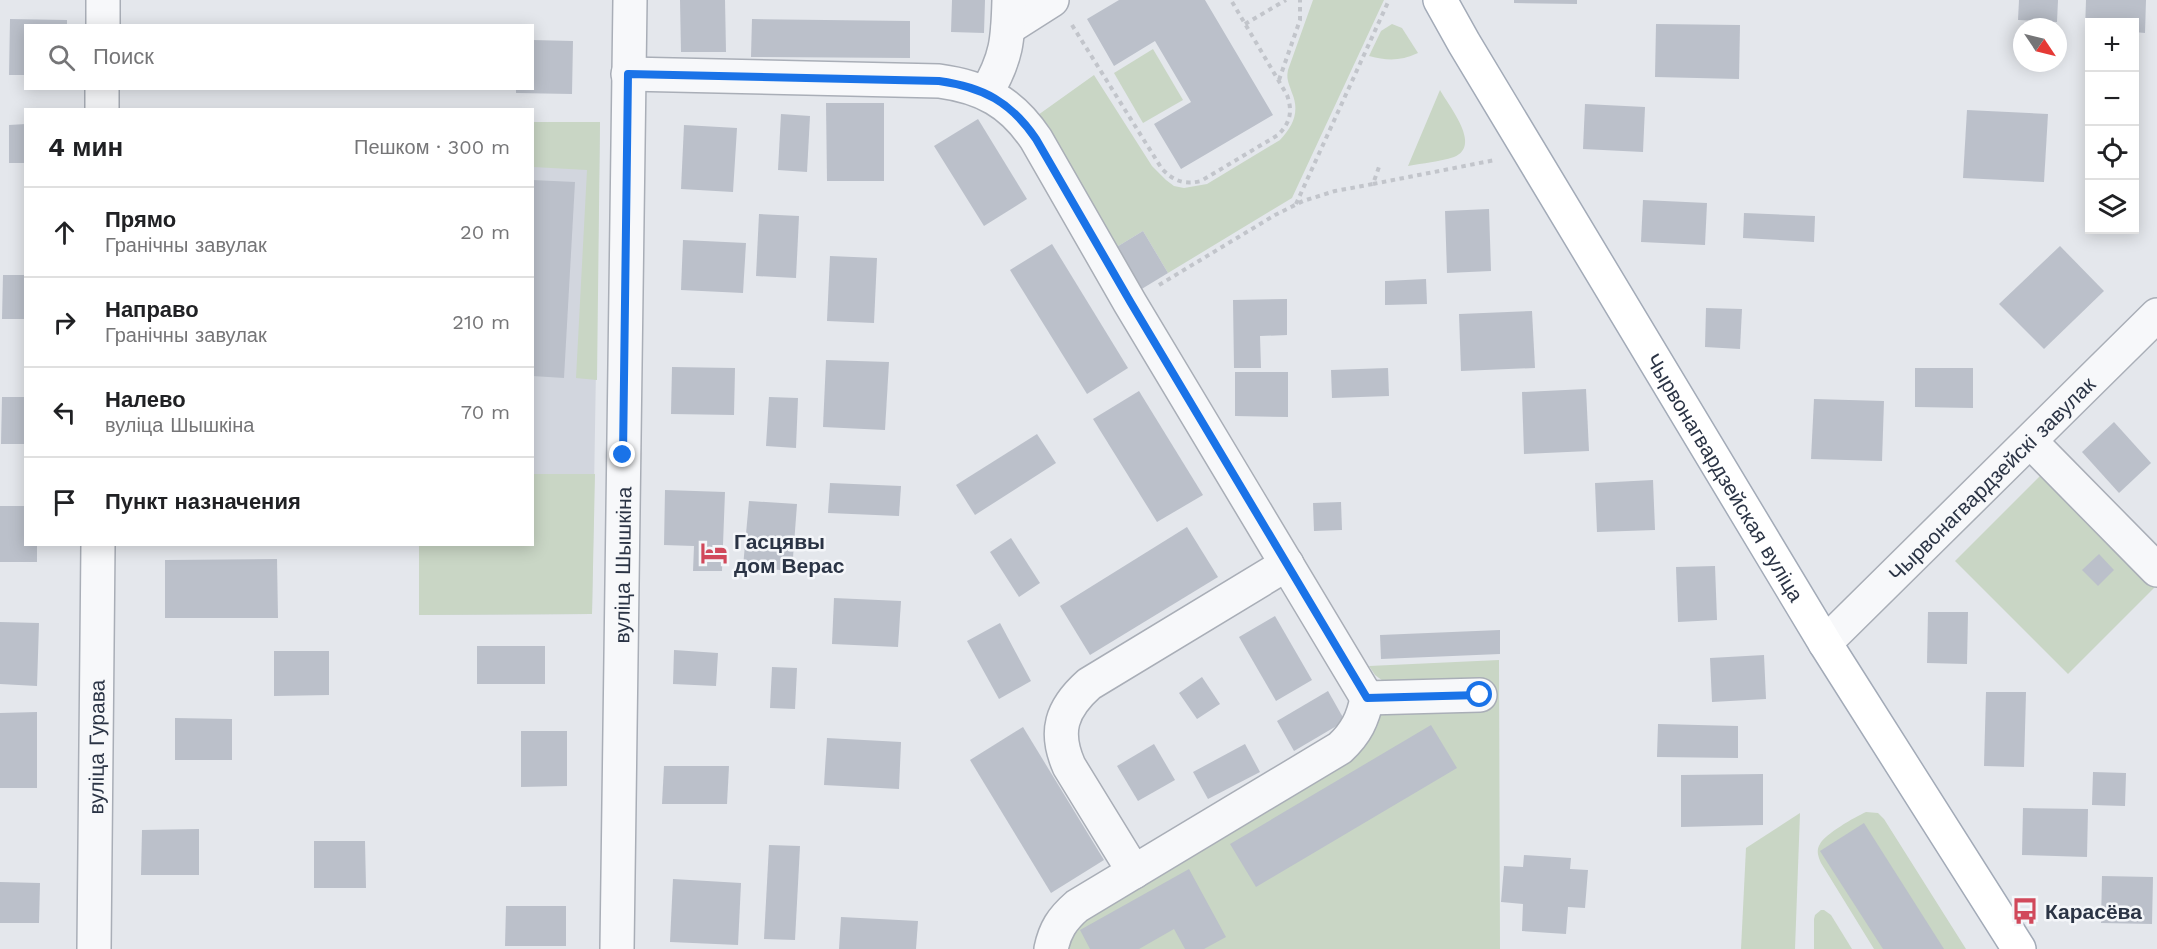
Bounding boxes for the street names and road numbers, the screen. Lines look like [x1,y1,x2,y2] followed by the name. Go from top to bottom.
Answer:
[1641,349,1810,606] street label: Чырвонагвардзейская вуліца
[1883,371,2100,586] street label: Чырвонагвардзейскі завулак
[609,486,636,644] street label: вуліца Шышкіна
[83,679,109,815] street label: вуліца Гурава

